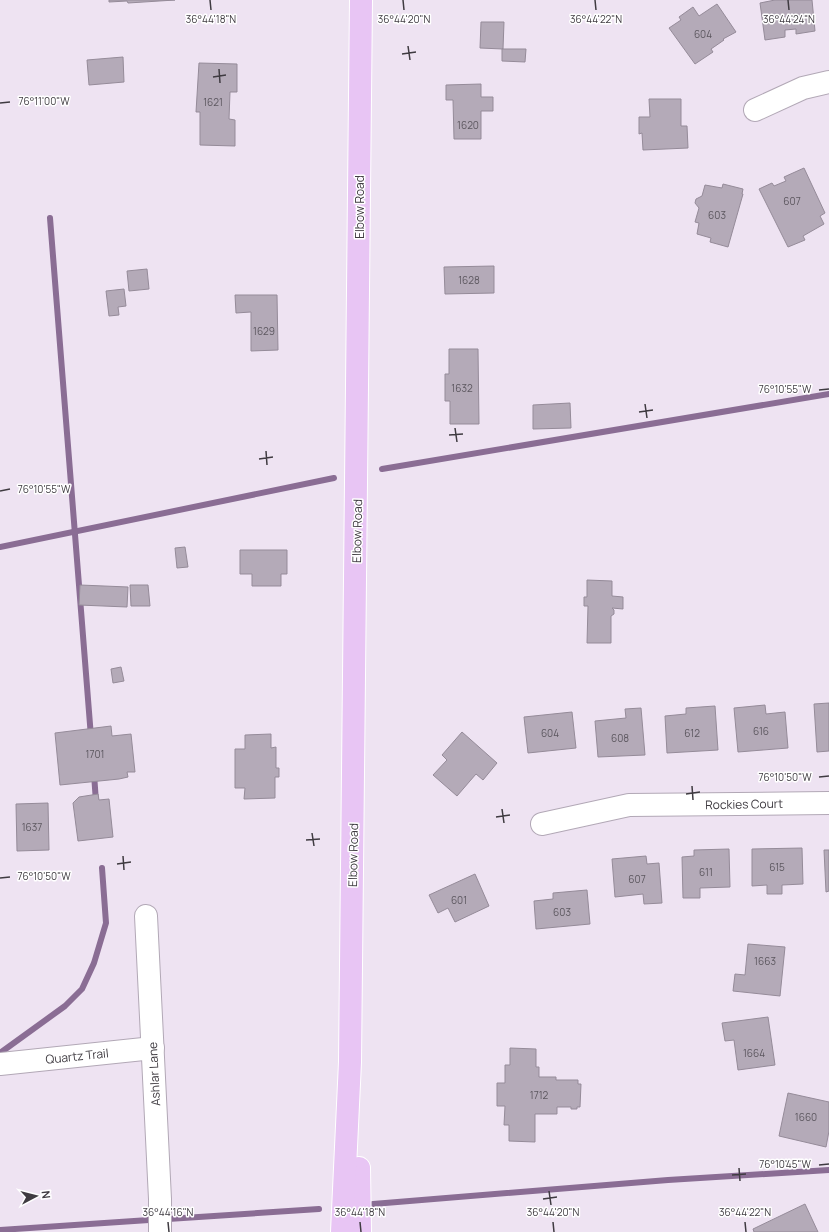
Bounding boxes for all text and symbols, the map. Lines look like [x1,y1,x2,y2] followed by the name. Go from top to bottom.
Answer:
[186,12,236,26] text: 36°44'18"N
[378,12,430,26] text: 36°44'20"N
[570,12,622,26] text: 36°44'22"N
[763,12,815,26] text: 36°44'24"N
[694,27,712,41] house number: 604
[18,94,70,108] text: 76°11'00"W
[203,95,223,109] house number: 1621
[457,118,479,132] house number: 1620
[351,175,368,239] street label: Elbow Road
[783,194,801,208] house number: 607
[708,208,726,222] house number: 603
[458,273,480,287] house number: 1628
[253,324,275,338] house number: 1629
[451,381,473,395] house number: 1632
[759,382,812,396] text: 76°10'55"W
[18,482,71,496] text: 76°10'55"W
[348,499,366,563] street label: Elbow Road
[753,724,769,738] house number: 616
[541,726,559,740] house number: 604
[684,726,700,740] house number: 612
[611,731,629,745] house number: 608
[86,747,104,761] house number: 1701
[758,770,812,784] text: 76°10'50"W
[705,795,783,813] street label: Rockies Court
[22,820,42,834] house number: 1637
[344,823,362,887] street label: Elbow Road
[769,860,785,874] house number: 615
[699,865,713,879] house number: 611
[17,869,71,883] text: 76°10'50"W
[628,872,646,886] house number: 607
[451,893,467,907] house number: 601
[553,905,571,919] house number: 603
[754,954,776,968] house number: 1663
[144,1042,164,1106] street label: Ashlar Lane
[45,1044,109,1068] street label: Quartz Trail
[743,1046,765,1060] house number: 1664
[530,1088,549,1102] house number: 1712
[795,1110,817,1124] house number: 1660
[759,1157,811,1171] text: 76°10'45"W
[16,1176,56,1216] north arrow
[38,1190,54,1200] text: N
[143,1205,194,1219] text: 36°44'16"N
[335,1205,385,1219] text: 36°44'18"N
[527,1205,579,1219] text: 36°44'20"N
[719,1205,771,1219] text: 36°44'22"N

